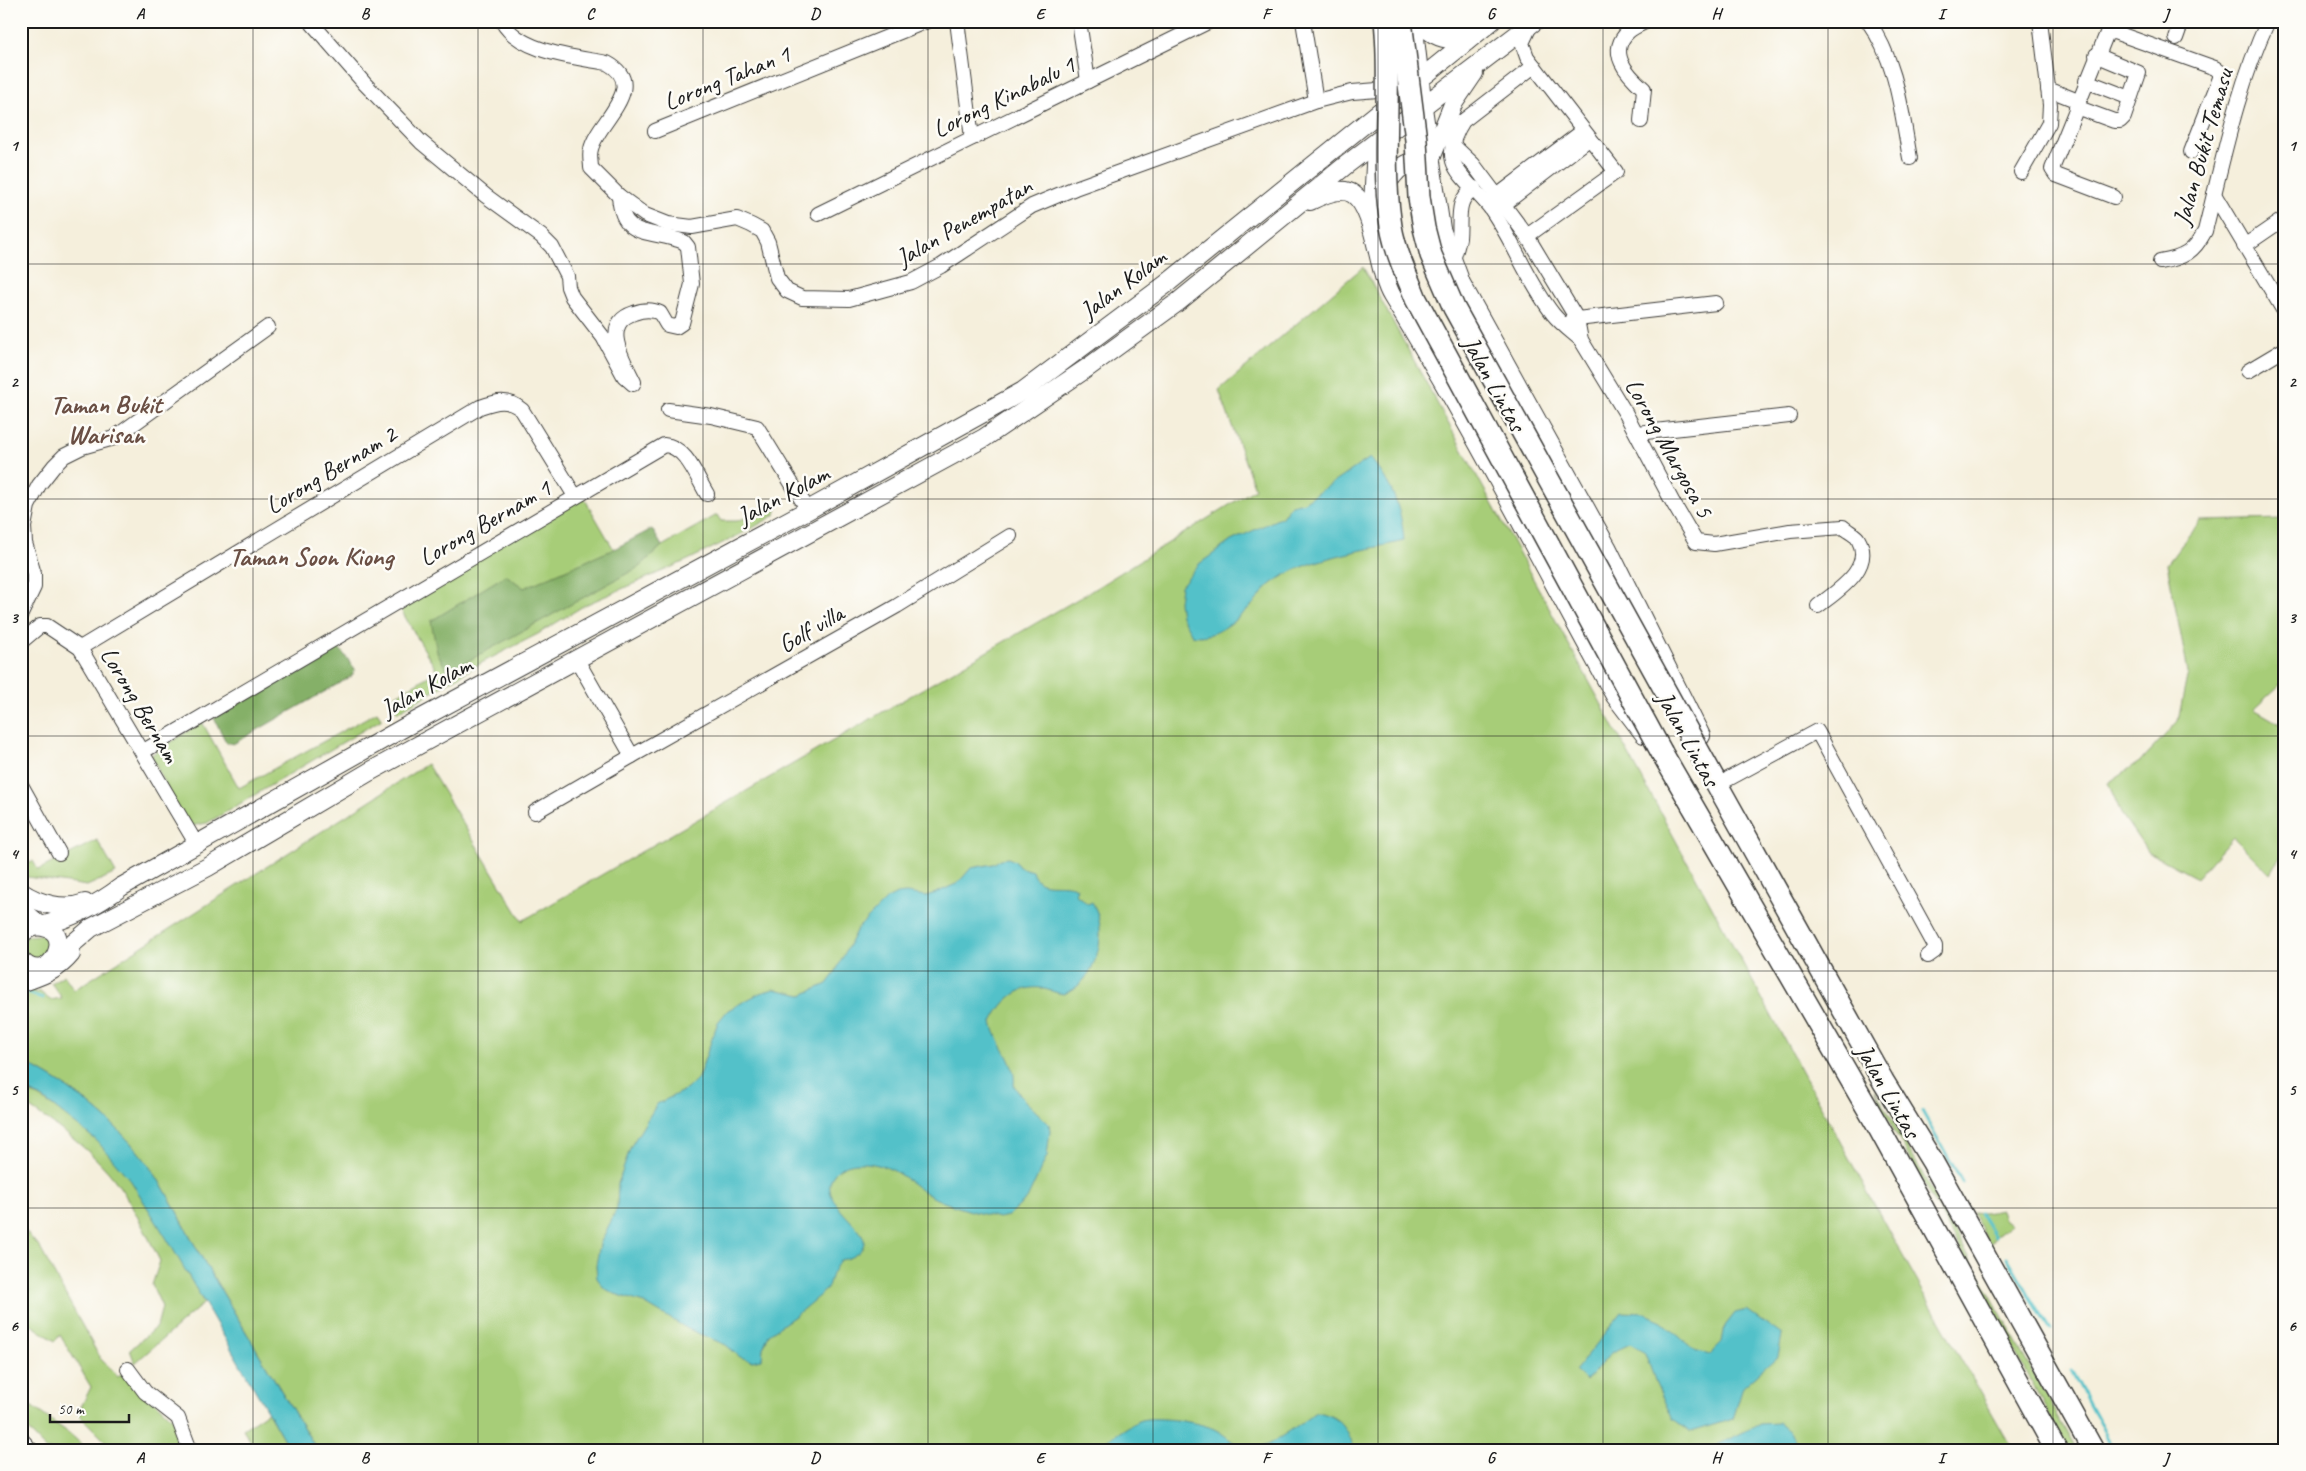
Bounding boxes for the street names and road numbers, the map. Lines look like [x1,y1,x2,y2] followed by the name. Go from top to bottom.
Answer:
[659,37,797,118] street label: Lorong Tahan 1
[928,48,1082,145] street label: Lorong Kinabalu 1
[2165,63,2241,230] street label: Jalan Bukit Temasu
[889,170,1038,274] street label: Jalan Penempatan
[1073,240,1174,327] street label: Jalan Kolam
[1454,330,1534,439] street label: Jalan Lintas
[1618,373,1721,525] street label: Lorong Margosa 5
[260,418,404,522] street label: Lorong Bernam 2
[731,457,836,533] street label: Jalan Kolam
[413,472,558,574] street label: Lorong Bernam 1
[773,596,852,660] street label: Golf villa
[93,641,188,770] street label: Lorong Bernam
[374,648,479,726] street label: Jalan Kolam
[1648,685,1728,794] street label: Jalan Lintas
[1848,1037,1929,1146] street label: Jalan Lintas

